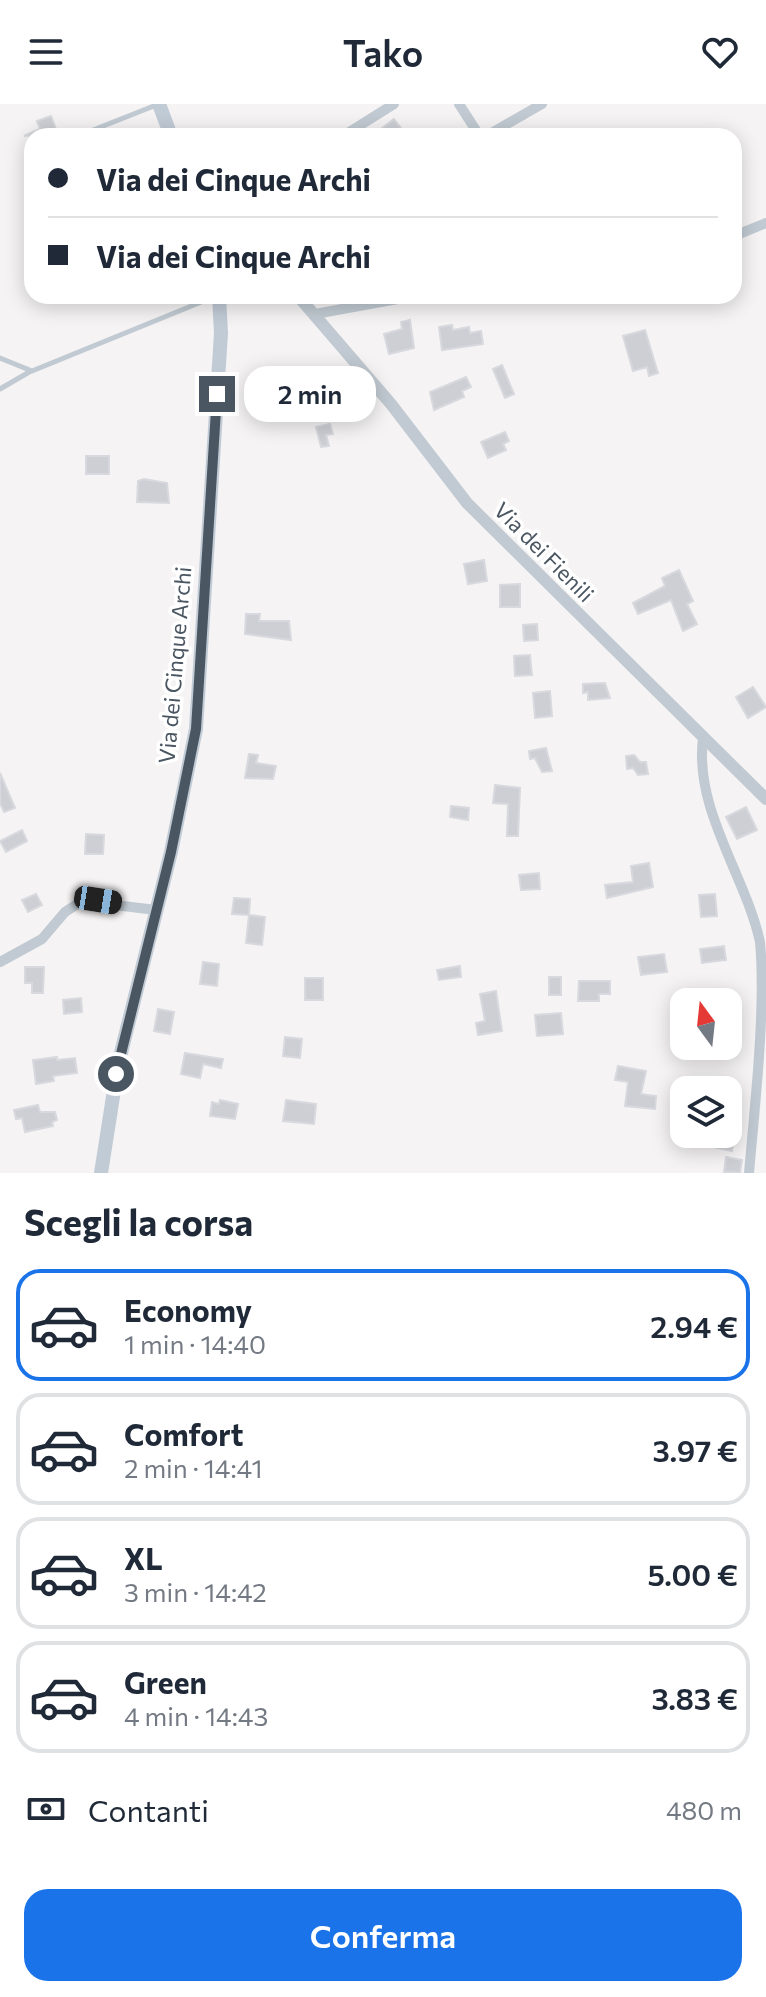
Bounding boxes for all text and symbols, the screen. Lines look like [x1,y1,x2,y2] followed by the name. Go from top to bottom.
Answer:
[24,30,68,74] icon: menu
[343,30,423,74] text: Tako
[698,30,742,74] icon: heart
[96,160,371,197] text: Via dei Cinque Archi
[96,237,371,274] text: Via dei Cinque Archi
[245,366,377,422] callout: 2 min
[199,376,235,412] route end
[278,378,342,409] text: 2 min
[489,496,600,607] street label: Via dei Fienili
[152,565,197,765] street label: Via dei Cinque Archi
[72,884,124,916] car
[670,988,742,1060] north arrow
[670,988,742,1148] map controls
[98,1056,134,1092] route start
[670,1076,742,1148] button: layers
[24,1199,253,1243] text: Scegli la corsa
[28,1289,100,1361] icon: car
[124,1291,252,1328] text: Economy
[650,1307,738,1344] text: 2.94 €
[124,1328,266,1359] text: 1 min · 14:40
[28,1413,100,1485] icon: car
[124,1415,243,1452] text: Comfort
[653,1431,738,1468] text: 3.97 €
[124,1452,263,1483] text: 2 min · 14:41
[28,1537,100,1609] icon: car
[124,1539,163,1576] text: XL
[647,1555,738,1592] text: 5.00 €
[124,1576,267,1607] text: 3 min · 14:42
[28,1661,100,1733] icon: car
[124,1663,207,1700] text: Green
[651,1679,738,1716] text: 3.83 €
[124,1700,268,1731] text: 4 min · 14:43
[24,1787,68,1831] icon: cash
[88,1791,209,1828] text: Contanti
[666,1794,742,1825] text: 480 m
[24,1889,742,1981] button: Conferma

